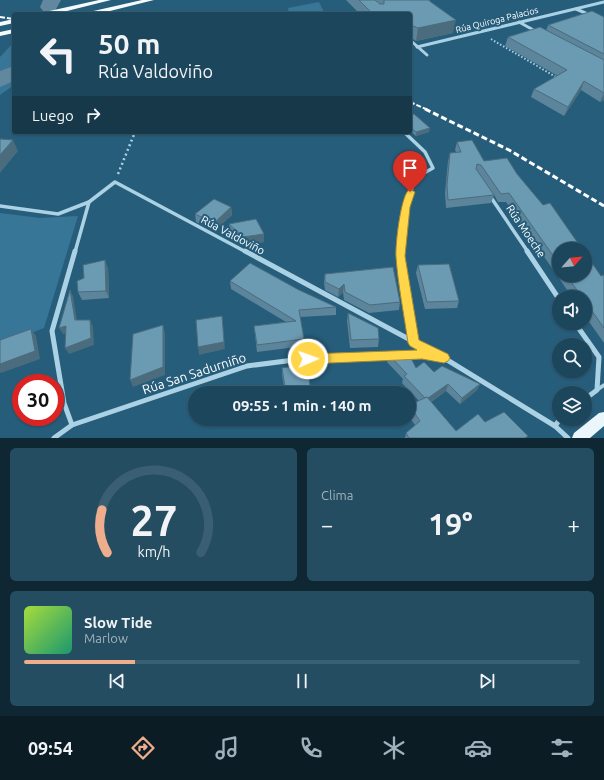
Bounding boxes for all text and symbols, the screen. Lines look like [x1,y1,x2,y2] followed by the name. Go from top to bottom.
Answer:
[455,5,539,35] street label: Rúa Quiroga Palacios
[32,28,84,80] icon: left
[98,28,160,59] text: 50 m
[98,61,213,81] text: Rúa Valdoviño
[82,104,104,126] icon: right
[32,107,74,124] text: Luego
[393,151,427,192] pin
[399,157,421,179] icon: arrive
[504,202,548,260] street label: Rúa Moeche
[199,213,267,257] street label: Rúa Valdoviño
[552,242,592,282] north arrow
[552,242,592,426] map controls
[552,290,592,330] button: sound
[287,338,329,380] position arrow
[552,338,592,378] button: search
[140,350,248,396] street label: Rúa San Sadurniño
[12,374,64,426] speed limit sign: 30
[552,386,592,426] button: layers
[233,397,371,414] text: 09:55 · 1 min · 140 m
[321,488,353,502] text: Clima
[130,496,177,543] text: 27
[428,507,473,541] text: 19°
[321,512,333,537] text: −
[568,512,580,537] text: +
[137,543,170,559] text: km/h
[84,614,152,631] text: Slow Tide
[84,631,128,645] text: Marlow
[106,670,128,692] icon: previous
[291,670,313,692] icon: pause
[476,670,498,692] icon: next
[129,734,157,762] icon: directions
[213,734,241,762] icon: music
[297,734,325,762] icon: phone
[380,734,408,762] icon: climate
[464,734,492,762] icon: car
[548,734,576,762] icon: filters
[28,738,73,758] text: 09:54

